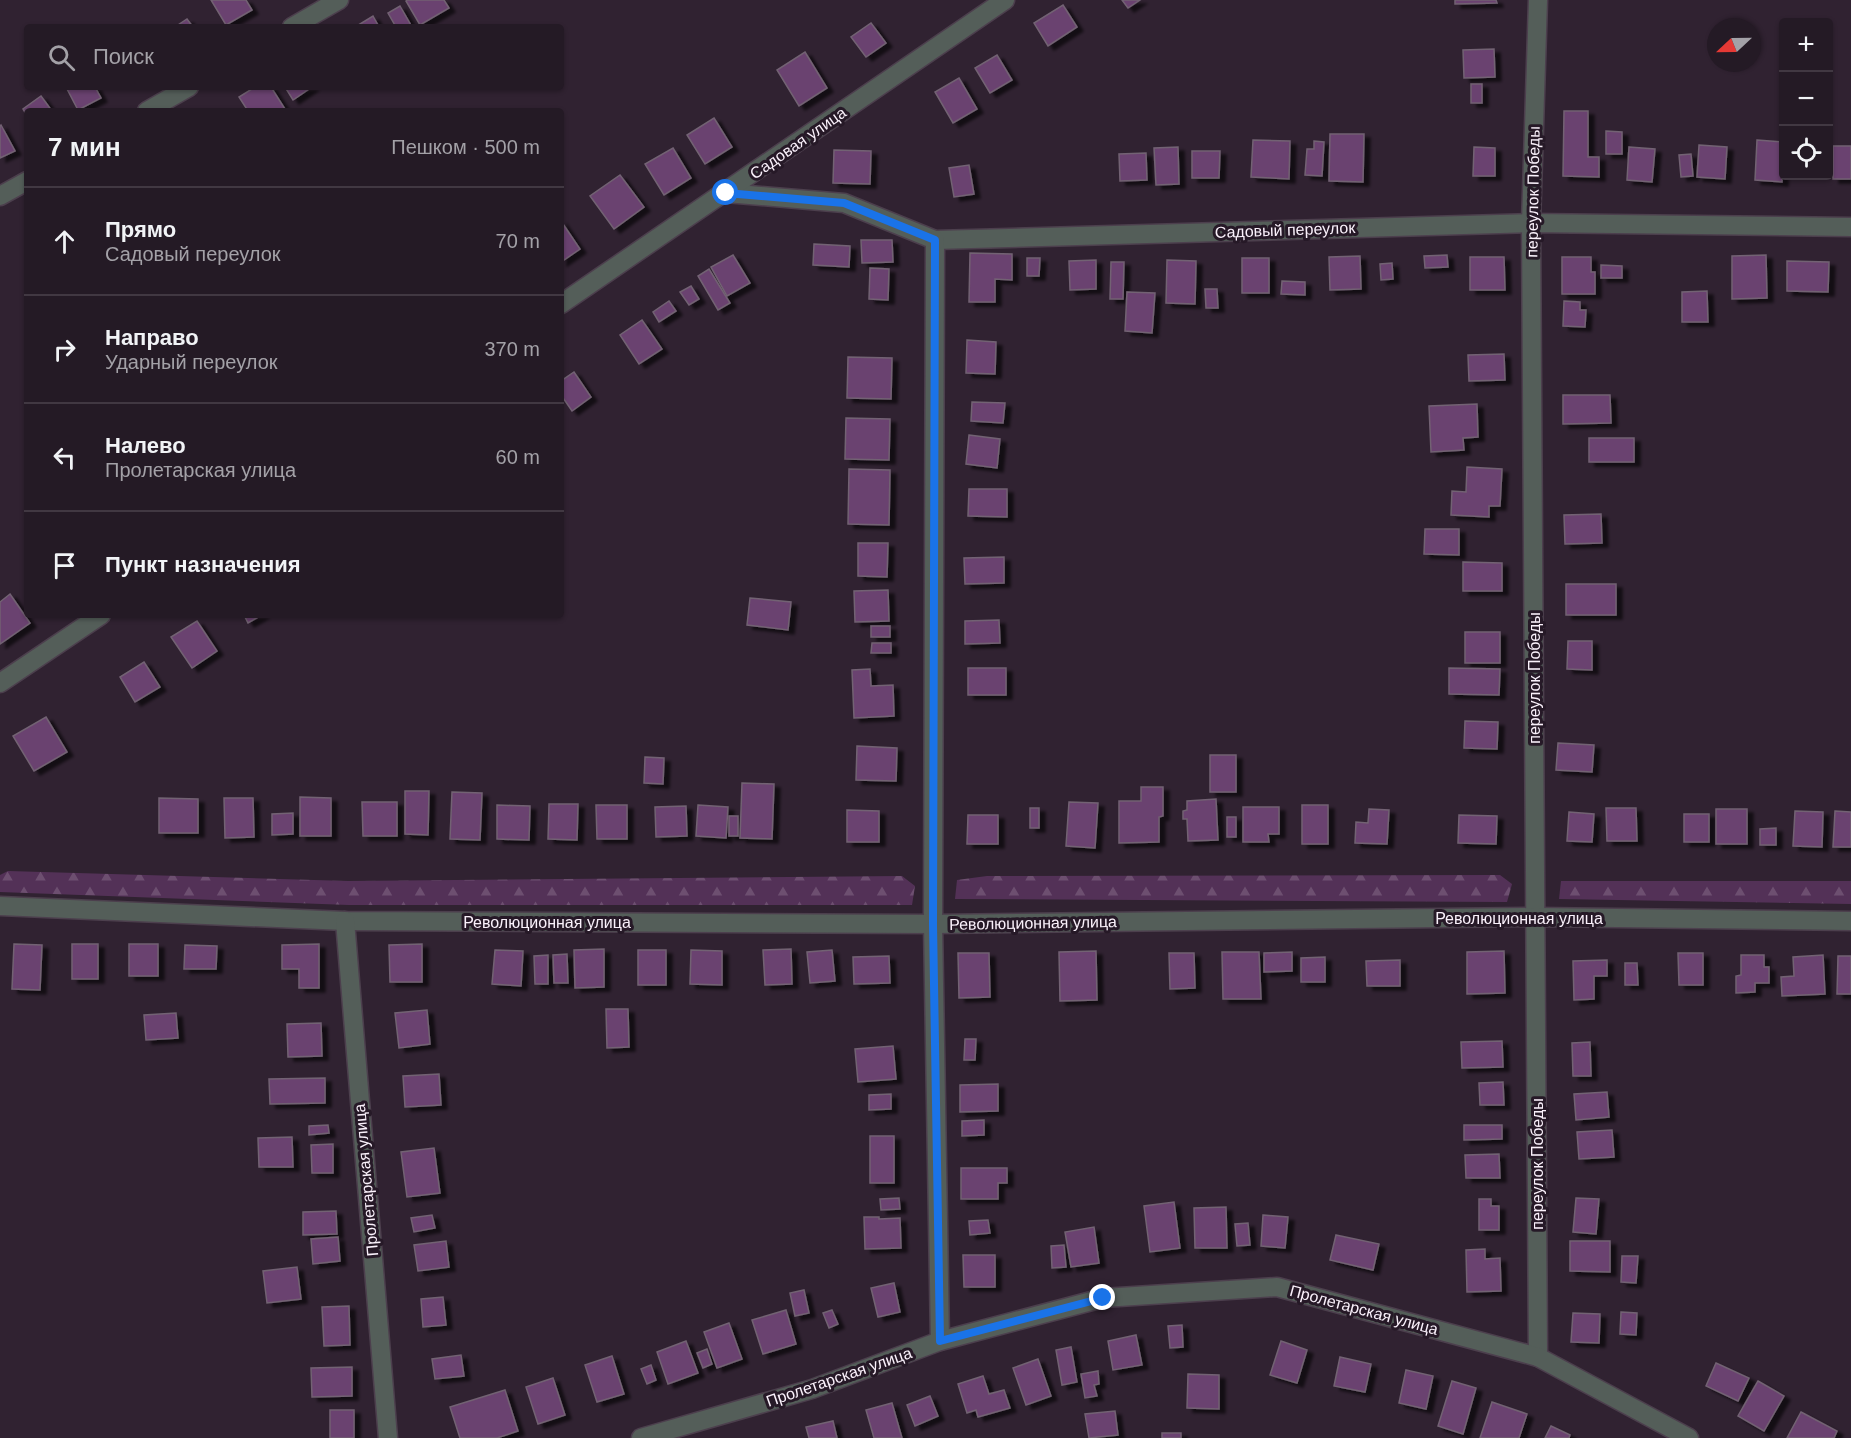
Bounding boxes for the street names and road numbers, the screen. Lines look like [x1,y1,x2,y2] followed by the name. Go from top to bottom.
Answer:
[747,104,849,182] street label: Садовая улица
[1523,126,1543,258] street label: переулок Победы
[1214,219,1356,241] street label: Садовый переулок
[1526,612,1543,744] street label: переулок Победы
[1435,910,1603,927] street label: Революционная улица
[949,913,1117,933] street label: Революционная улица
[463,914,631,931] street label: Революционная улица
[1529,1098,1546,1230] street label: переулок Победы
[351,1103,381,1257] street label: Пролетарская улица
[1288,1282,1440,1338] street label: Пролетарская улица
[764,1344,914,1410] street label: Пролетарская улица

